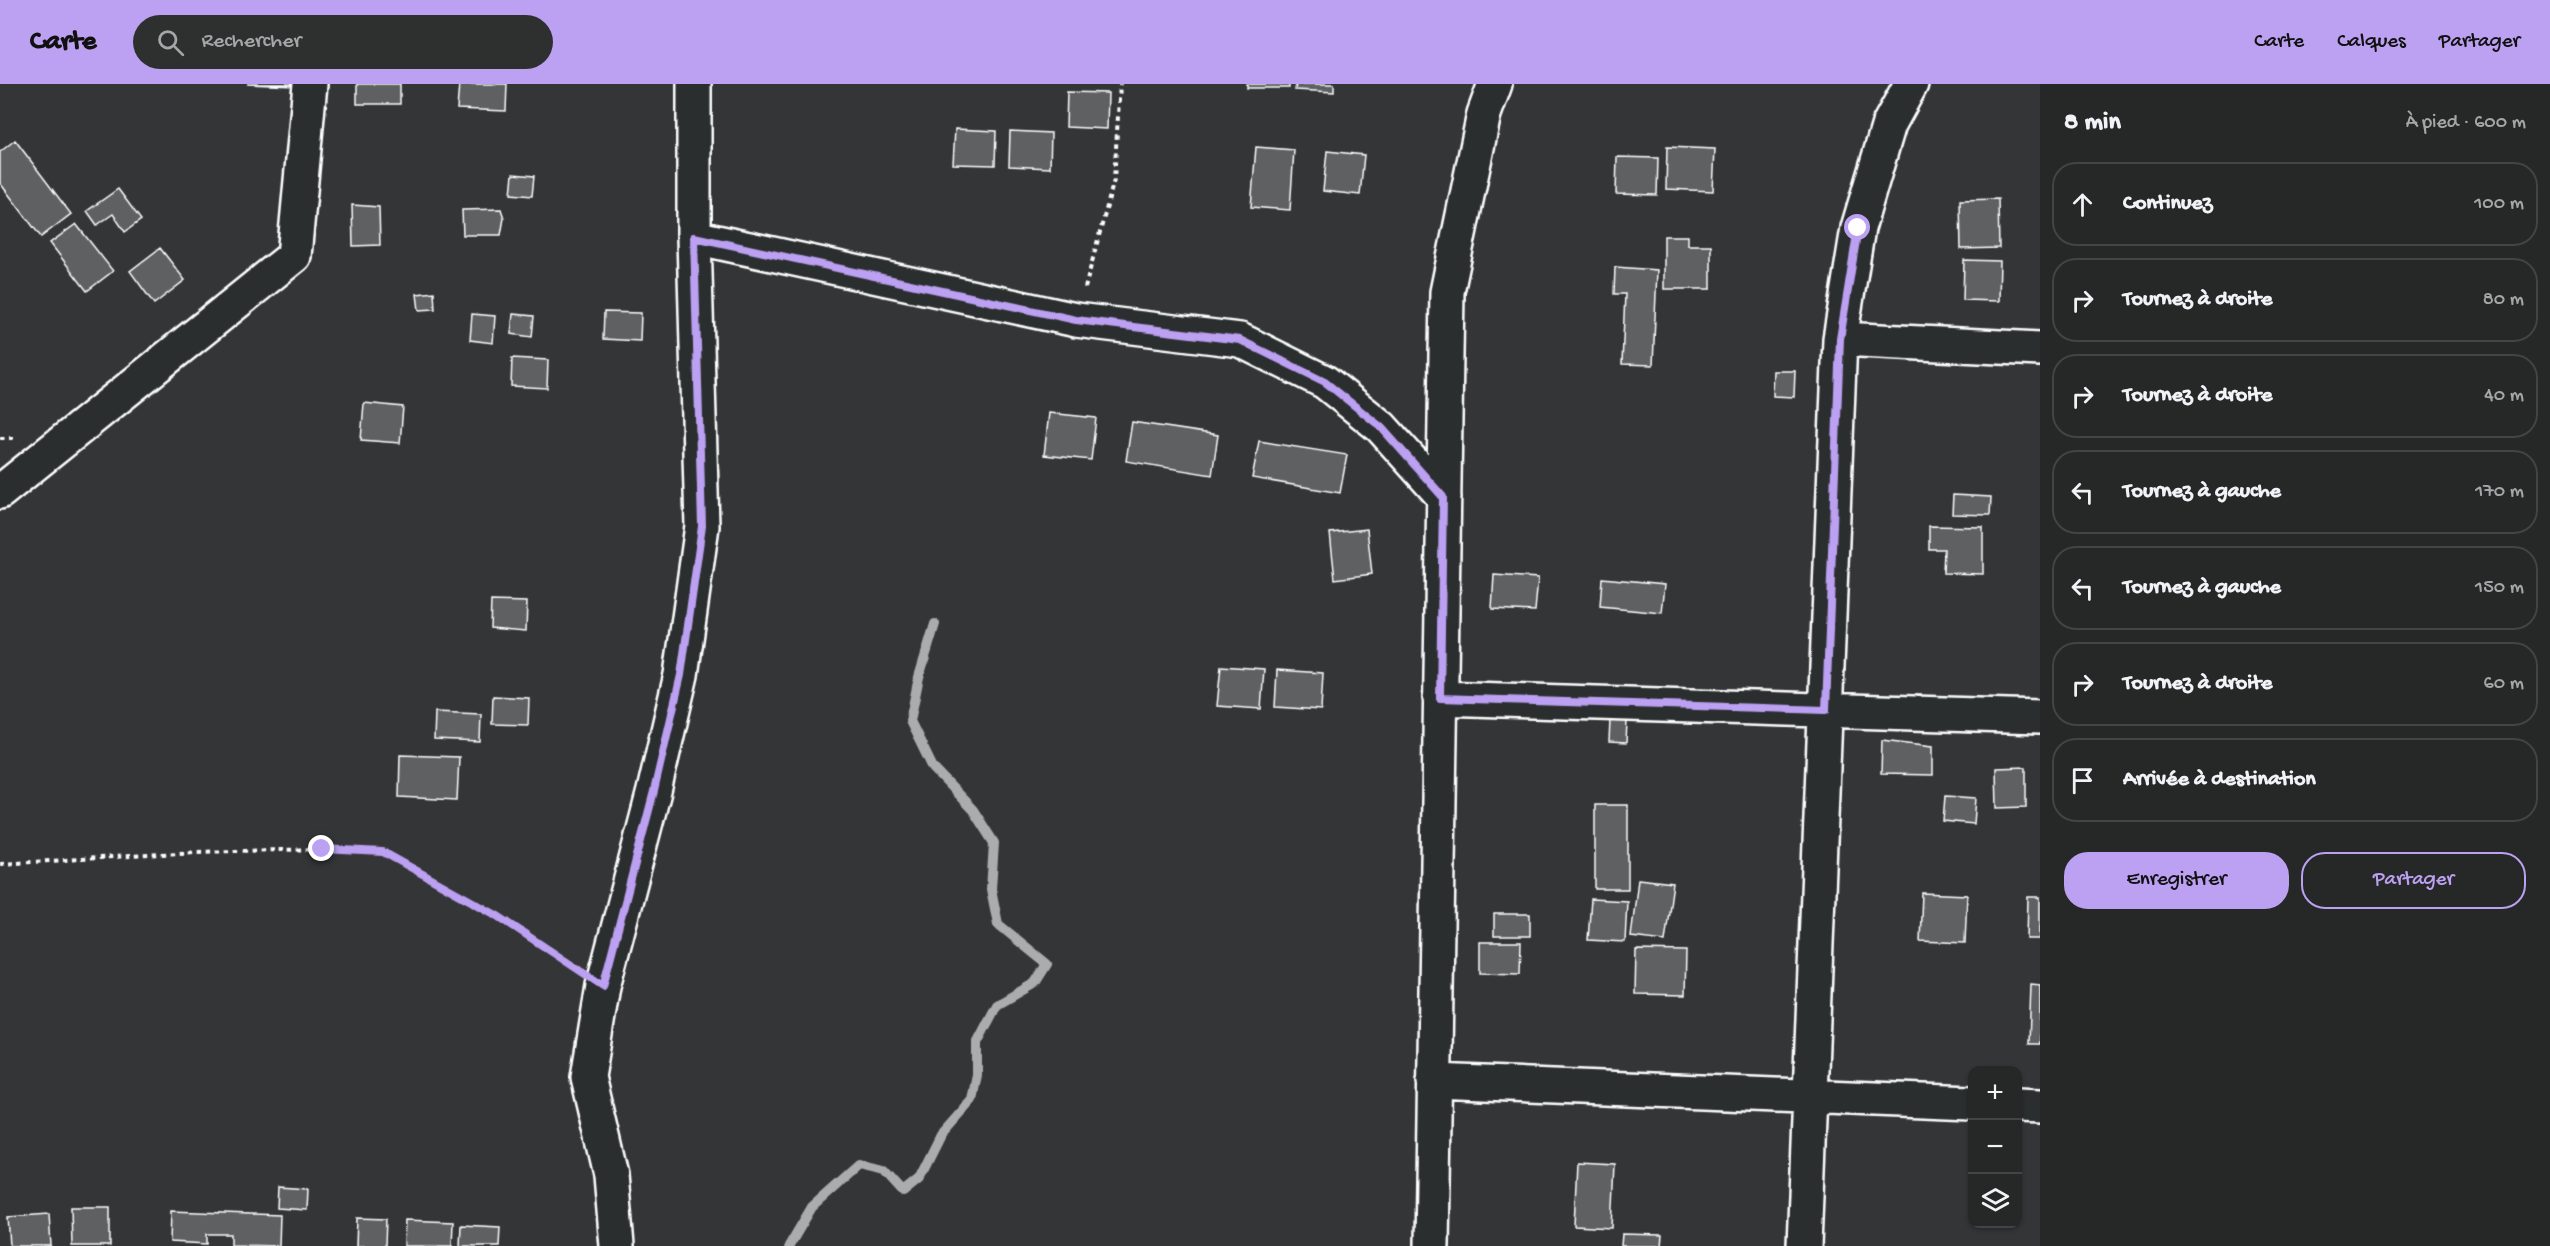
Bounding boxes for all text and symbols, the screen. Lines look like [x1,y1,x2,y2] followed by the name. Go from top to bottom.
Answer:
[133,15,553,69] search box
[30,26,97,59] text: Carte
[154,26,187,59] icon: search
[202,29,301,55] text: Rechercher
[2254,30,2304,55] text: Carte
[2337,30,2406,55] text: Calques
[2439,30,2520,55] text: Partager
[2064,108,2121,139] text: 8 min
[2406,112,2526,135] text: À pied · 600 m
[2066,188,2099,221] icon: ahead
[2123,191,2212,217] text: Continuez
[2474,193,2524,216] text: 100 m
[1844,214,1870,240] route start
[2066,284,2099,317] icon: right
[2123,287,2272,313] text: Tournez à droite
[2483,289,2524,312] text: 80 m
[2066,380,2099,413] icon: right
[2123,383,2272,409] text: Tournez à droite
[2484,385,2524,408] text: 40 m
[2066,476,2099,509] icon: left
[2123,479,2281,505] text: Tournez à gauche
[2475,481,2524,504] text: 170 m
[2066,572,2099,605] icon: left
[2123,575,2281,601] text: Tournez à gauche
[2475,577,2524,600] text: 150 m
[2066,668,2099,701] icon: right
[2123,671,2272,697] text: Tournez à droite
[2484,673,2524,696] text: 60 m
[2066,764,2099,797] icon: arrive
[2123,767,2316,793] text: Arrivée à destination
[308,835,334,861] route end
[2064,852,2289,909] button: Enregistrer
[2301,852,2526,909] button: Partager
[1968,1066,2022,1228] map controls
[1968,1066,2022,1120] button: +
[1968,1120,2022,1174] button: −
[1968,1174,2022,1228] button: layers

